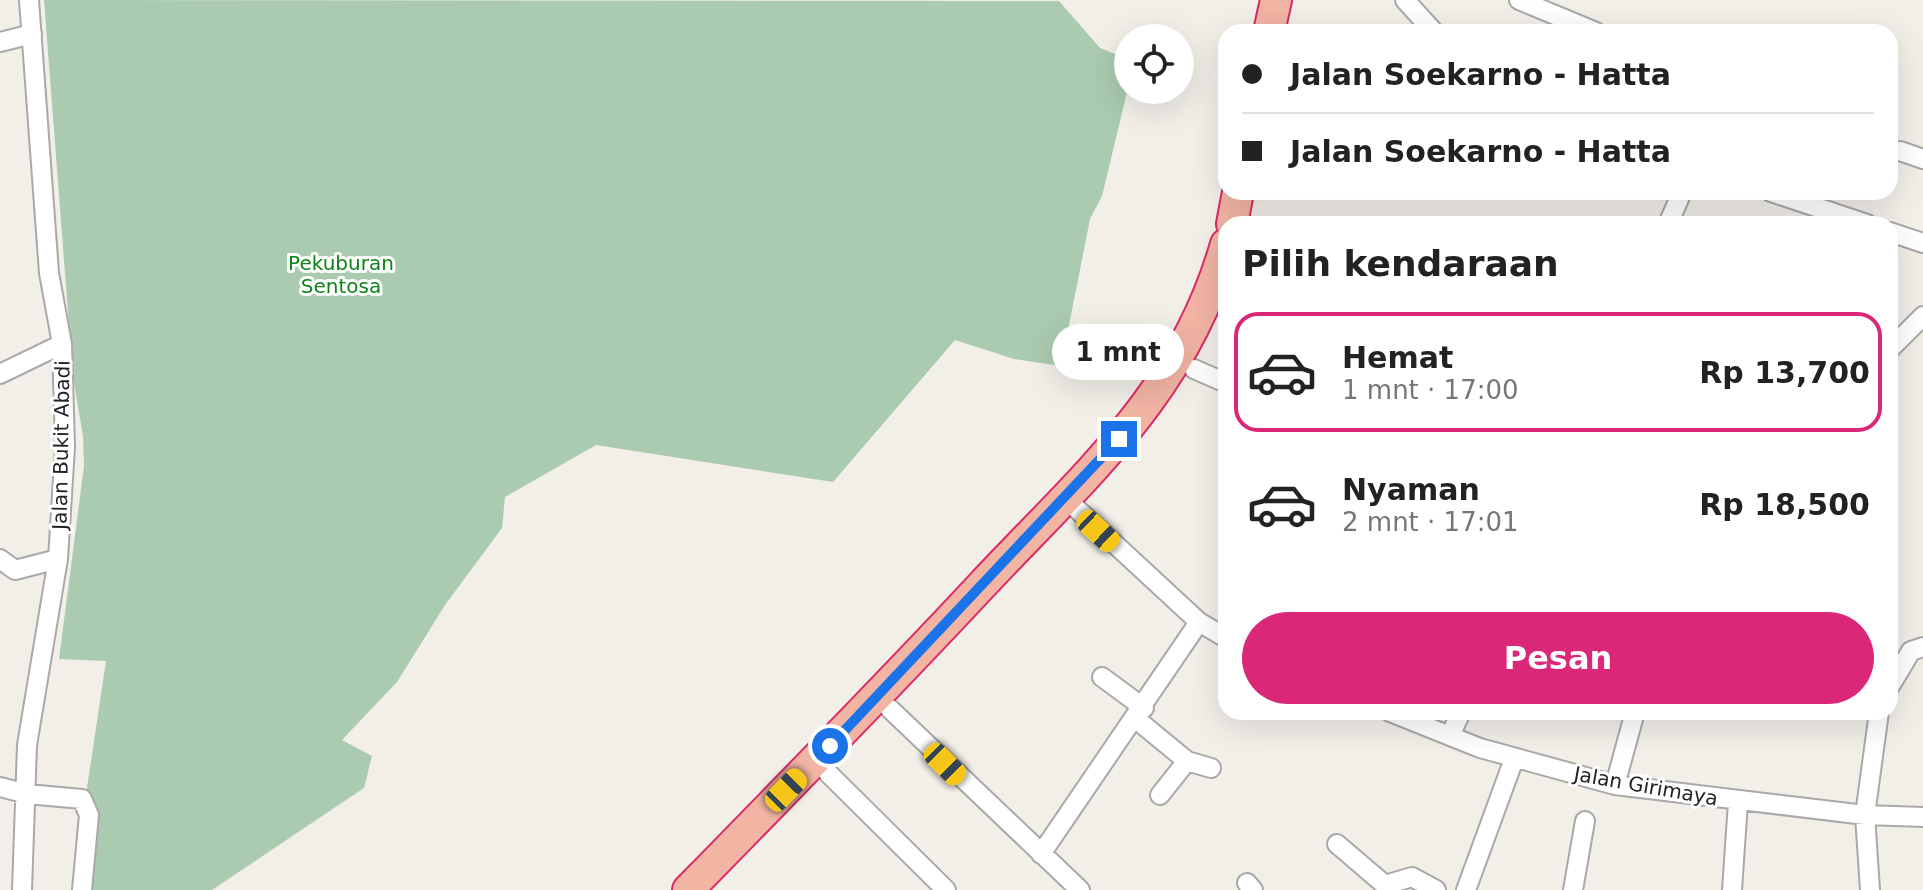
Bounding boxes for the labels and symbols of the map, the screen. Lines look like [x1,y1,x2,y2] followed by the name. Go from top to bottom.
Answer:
[288,251,394,298] park label: Pekuburan Sentosa
[1053,323,1185,379] callout: 1 mnt
[47,360,74,532] street label: Jalan Bukit Abadi
[1101,421,1137,457] route end
[1072,506,1124,556] car
[812,728,848,764] route start
[920,739,970,789] car
[1570,761,1720,810] street label: Jalan Girimaya
[761,764,811,816] car

